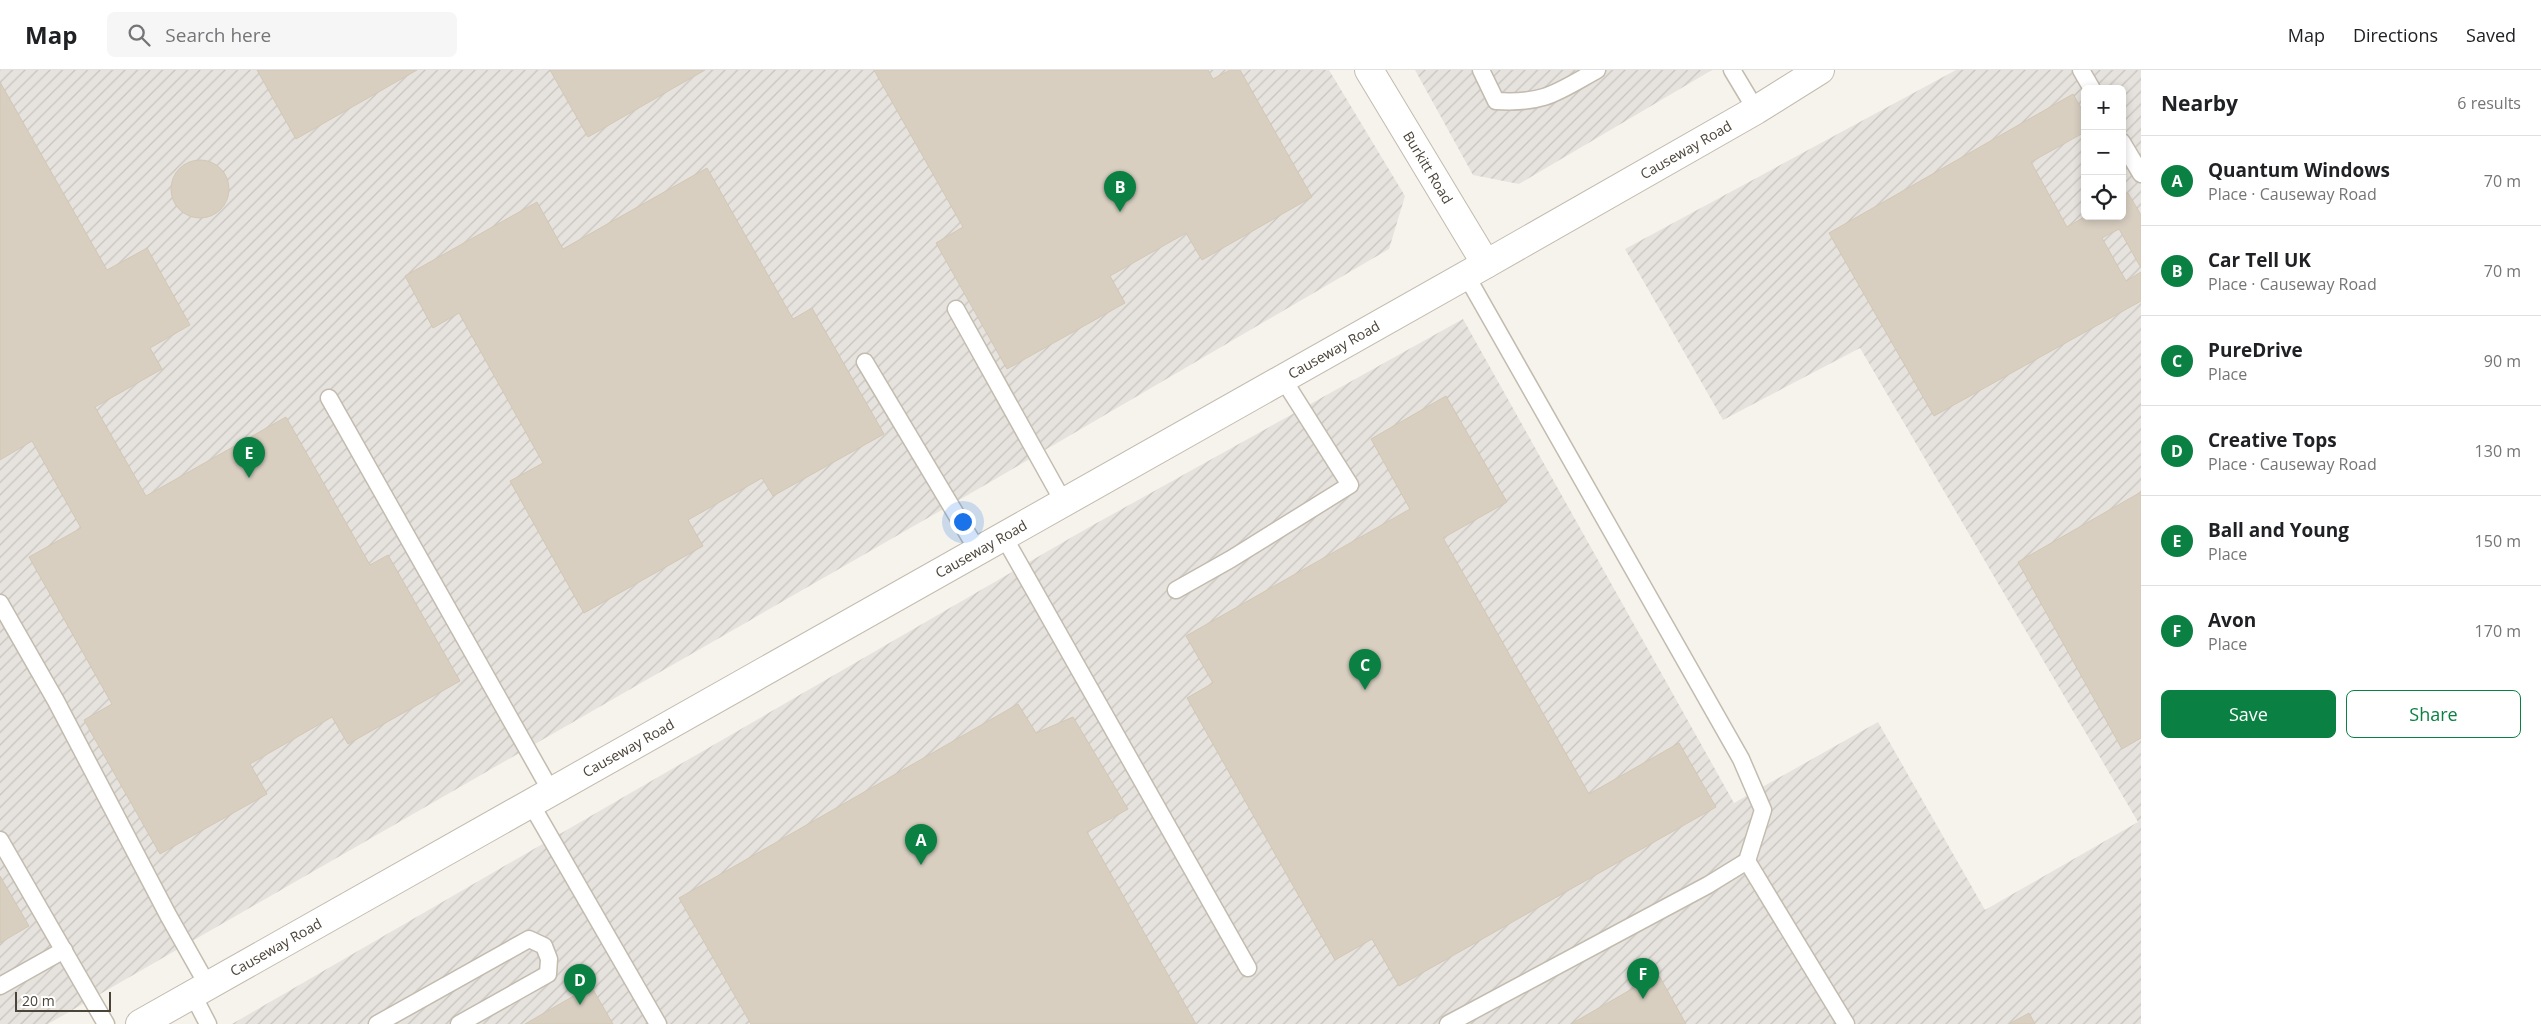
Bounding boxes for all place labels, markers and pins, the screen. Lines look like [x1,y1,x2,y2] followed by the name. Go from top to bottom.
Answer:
[1104,171,1136,212] pin: B
[233,437,265,478] pin: E
[1349,649,1381,690] pin: C
[905,824,937,865] pin: A
[1627,958,1659,999] pin: F
[564,964,596,1005] pin: D

